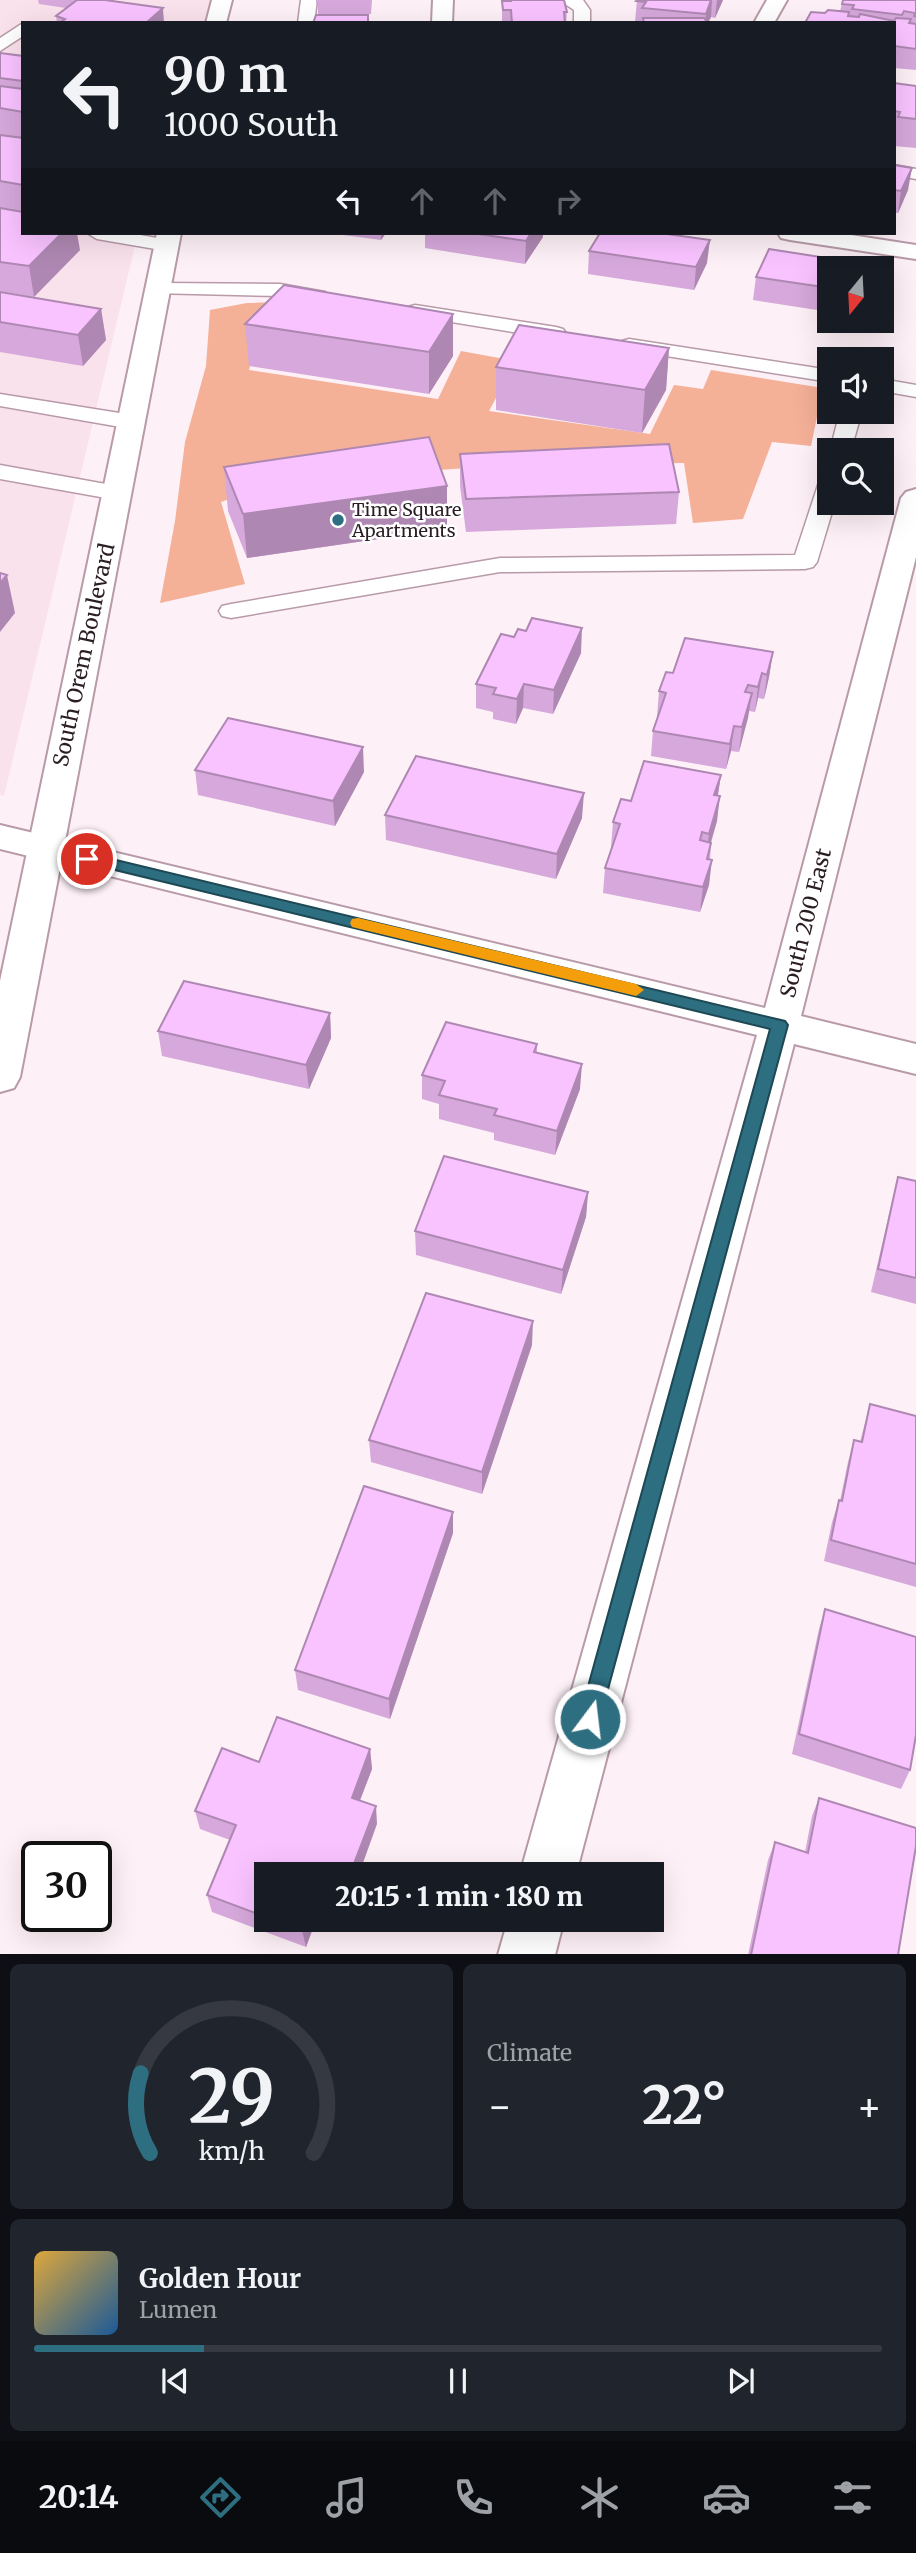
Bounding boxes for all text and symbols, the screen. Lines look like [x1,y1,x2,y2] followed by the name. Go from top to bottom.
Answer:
[164,44,288,105] text: 90 m
[49,49,140,140] icon: left
[164,105,338,145] text: 1000 South
[330,182,368,220] icon: left
[403,182,441,220] icon: ahead
[476,182,514,220] icon: ahead
[549,182,587,220] icon: right
[817,256,894,332] north arrow
[817,256,894,515] map controls
[817,347,894,424] button: sound
[817,438,894,515] button: search
[351,498,461,542] place label: Time Square Apartments
[330,512,346,528] marker: Time Square Apartments
[47,540,120,769] street label: South Orem Boulevard
[57,829,117,889] pin
[68,840,106,878] icon: arrive
[774,845,837,1000] street label: South 200 East
[553,1682,627,1756] position arrow
[21,1841,112,1932] speed limit sign: 30
[335,1880,583,1913] text: 20:15 · 1 min · 180 m
[487,2038,572,2067] text: Climate
[188,2051,275,2143] text: 29
[642,2073,727,2138] text: 22°
[487,2083,512,2130] text: −
[857,2083,882,2130] text: +
[198,2134,265,2166] text: km/h
[139,2262,301,2295] text: Golden Hour
[139,2295,217,2324] text: Lumen
[156,2362,194,2400] icon: previous
[439,2362,477,2400] icon: pause
[722,2362,760,2400] icon: next
[196,2473,245,2522] icon: directions
[322,2473,371,2522] icon: music
[449,2473,498,2522] icon: phone
[575,2473,624,2522] icon: climate
[702,2473,751,2522] icon: car
[828,2473,877,2522] icon: filters
[39,2477,119,2517] text: 20:14

